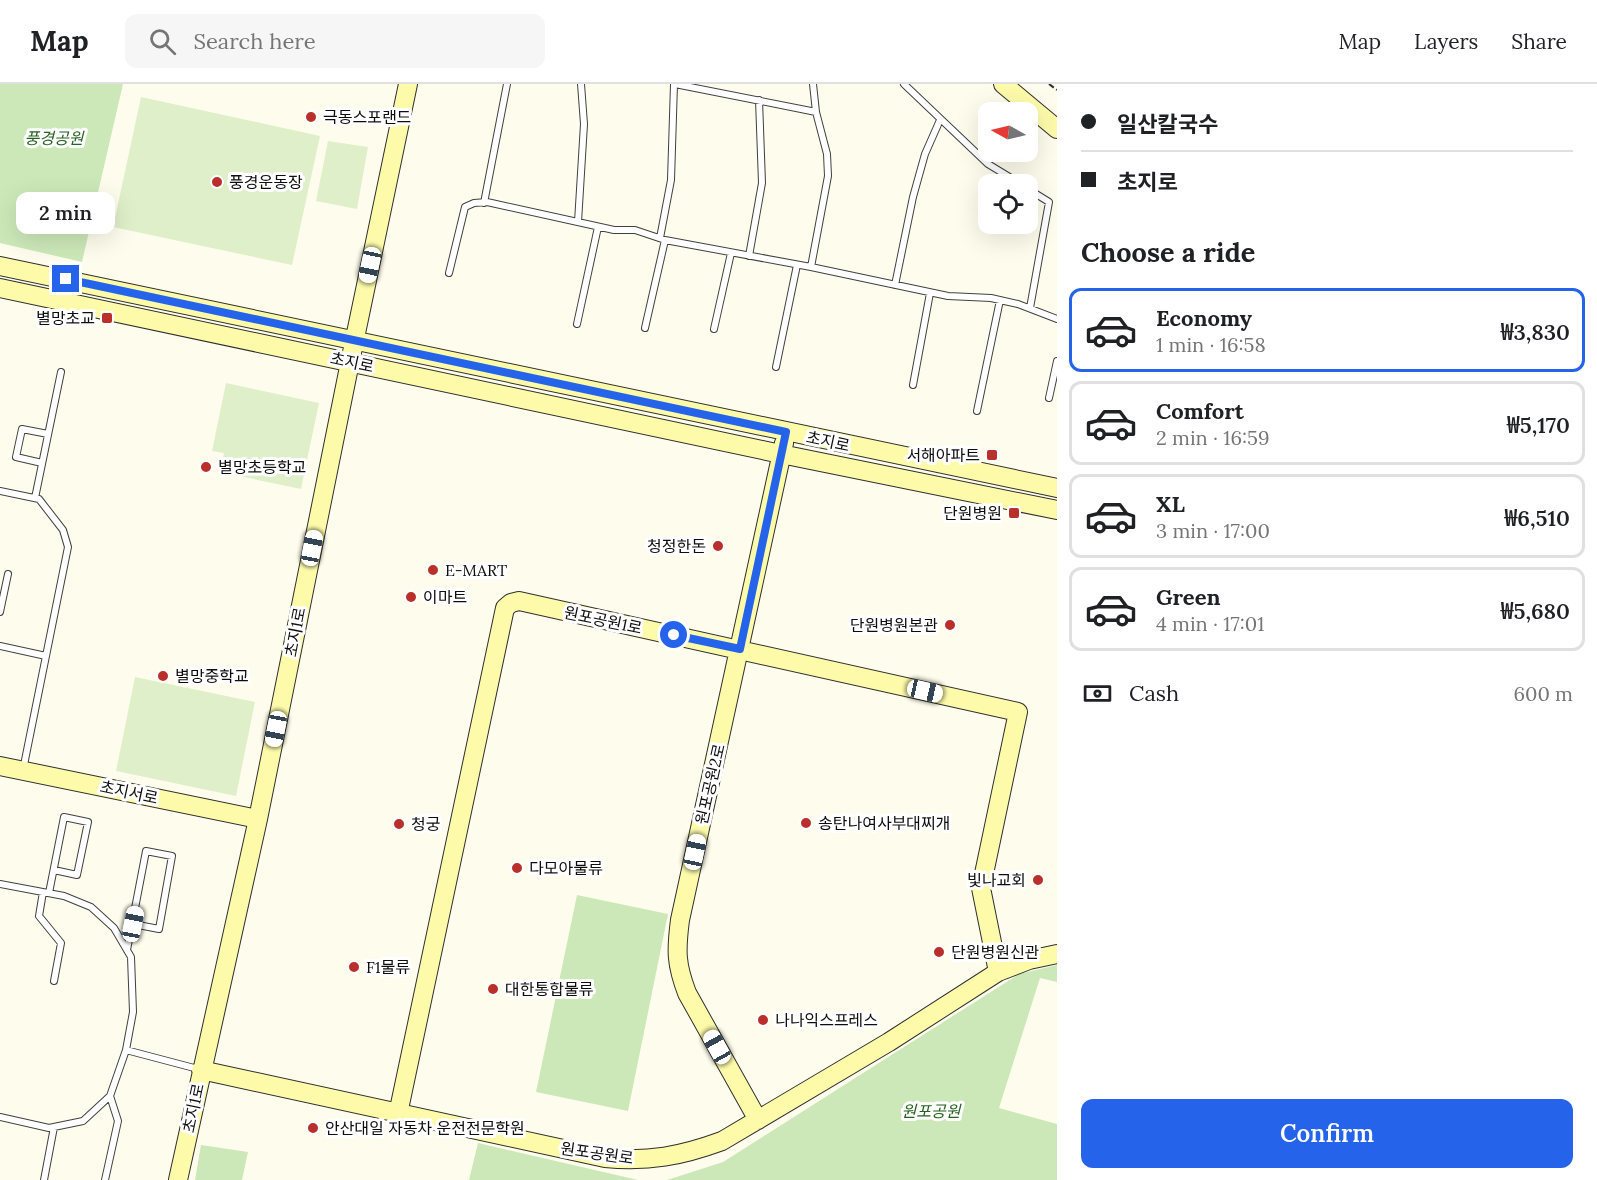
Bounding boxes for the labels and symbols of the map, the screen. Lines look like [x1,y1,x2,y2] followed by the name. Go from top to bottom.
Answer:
[978,102,1038,162] north arrow
[323,107,411,127] place label: 극동스포랜드
[304,110,318,124] marker: 극동스포랜드
[25,128,85,148] park label: 풍경공원
[229,172,303,192] place label: 풍경운동장
[210,175,224,189] marker: 풍경운동장
[16,192,116,234] callout: 2 min
[357,246,383,284] car
[52,265,79,292] route end
[36,308,95,328] place label: 별망초교
[100,311,114,325] marker: 별망초교
[328,348,376,376] street label: 초지로
[804,427,852,455] street label: 초지로
[906,445,980,465] place label: 서해아파트
[985,448,999,462] marker: 서해아파트
[218,457,306,477] place label: 별망초등학교
[199,460,213,474] marker: 별망초등학교
[943,503,1002,523] place label: 단원병원
[1007,506,1021,520] marker: 단원병원
[300,529,324,567] car
[647,536,706,556] place label: 청정한돈
[711,539,725,553] marker: 청정한돈
[445,560,507,580] place label: E-MART
[426,563,440,577] marker: E-MART
[423,587,467,607] place label: 이마트
[404,590,418,604] marker: 이마트
[562,602,644,638] street label: 원포공원1로
[280,605,310,658] street label: 초지1로
[850,615,938,635] place label: 단원병원본관
[943,618,957,632] marker: 단원병원본관
[660,621,687,648] route start
[175,666,249,686] place label: 별망중학교
[156,669,170,683] marker: 별망중학교
[905,678,945,704] car
[264,710,288,748] car
[691,741,729,826] street label: 원포공원2로
[98,776,160,808] street label: 초지서로
[818,813,950,833] place label: 송탄나여사부대찌개
[411,814,440,834] place label: 청궁
[799,816,813,830] marker: 송탄나여사부대찌개
[392,817,406,831] marker: 청궁
[682,833,708,871] car
[529,858,603,878] place label: 다모아물류
[510,861,524,875] marker: 다모아물류
[967,870,1026,890] place label: 빛나교회
[1031,873,1045,887] marker: 빛나교회
[121,905,145,943] car
[951,942,1040,962] place label: 단원병원신관
[932,945,946,959] marker: 단원병원신관
[366,957,410,977] place label: F1물류
[347,960,361,974] marker: F1물류
[505,979,594,999] place label: 대한통합물류
[486,982,500,996] marker: 대한통합물류
[775,1010,878,1030] place label: 나나익스프레스
[756,1013,770,1027] marker: 나나익스프레스
[700,1027,734,1067] car
[178,1081,208,1135] street label: 초지1로
[902,1101,962,1121] park label: 원포공원
[325,1118,525,1138] place label: 안산대일 자동차 운전전문학원
[306,1121,320,1135] marker: 안산대일 자동차 운전전문학원
[559,1138,635,1168] street label: 원포공원로

